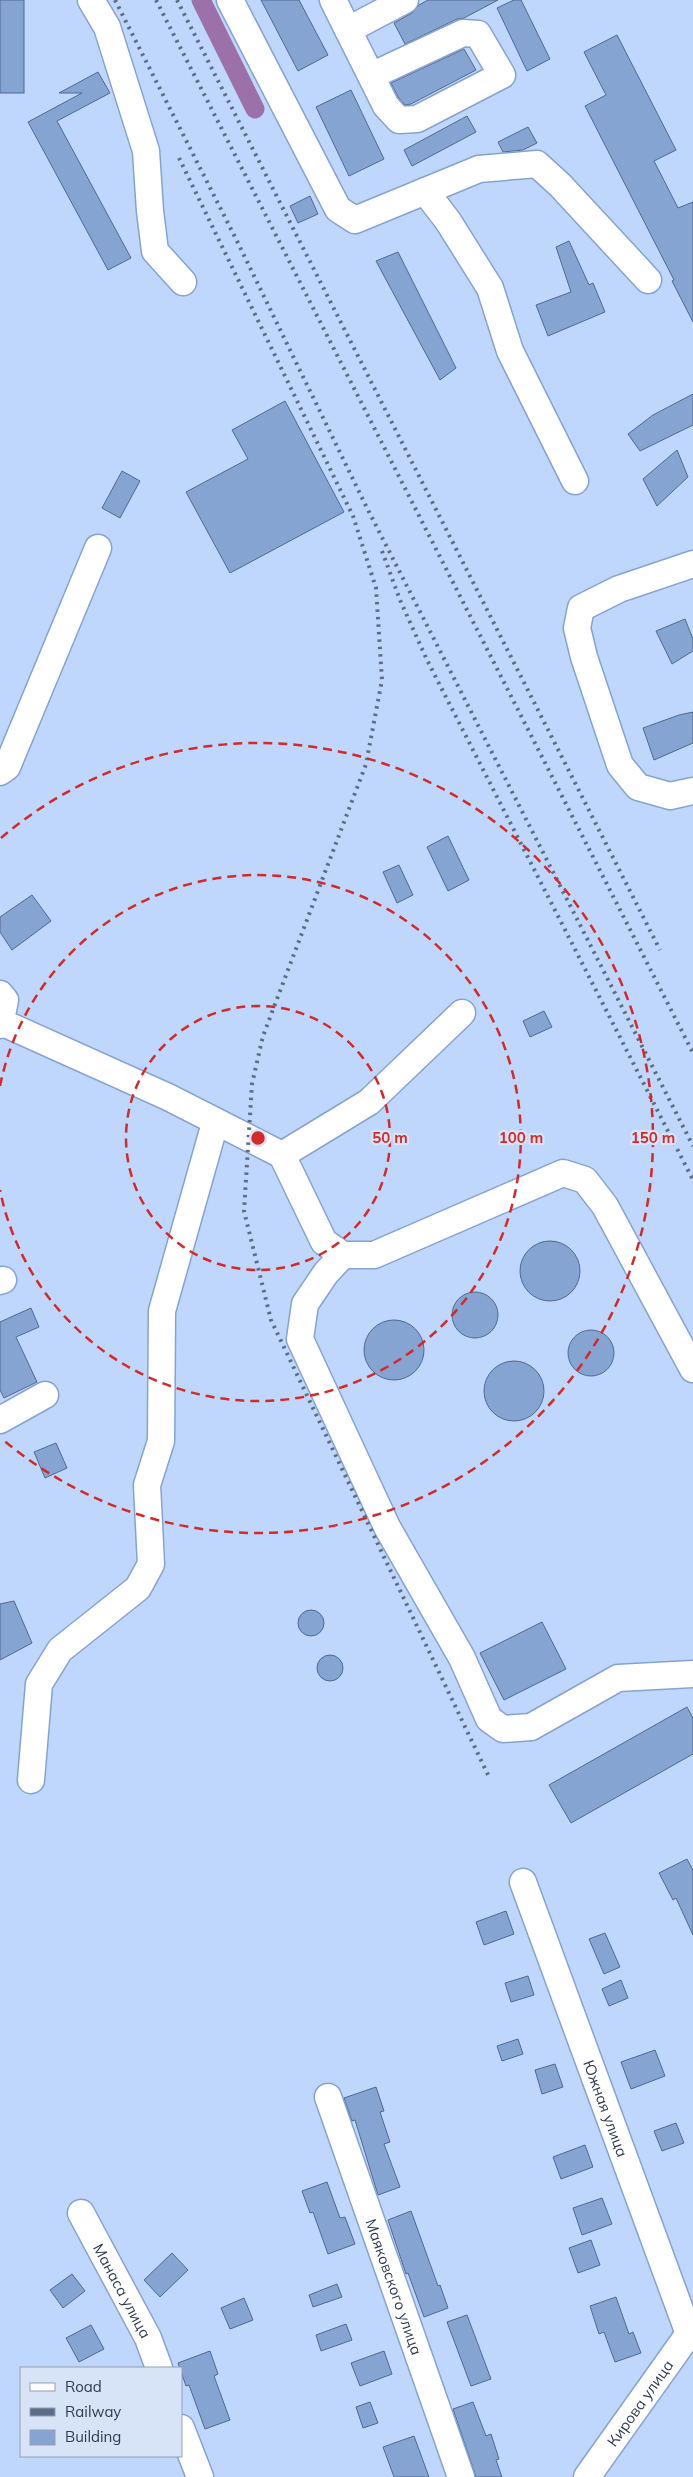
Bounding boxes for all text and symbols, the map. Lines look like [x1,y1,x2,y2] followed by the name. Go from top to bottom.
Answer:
[372,1128,408,1147] text: 50 m
[499,1128,543,1147] text: 100 m
[631,1128,675,1147] text: 150 m
[249,1129,267,1147] centre of rings
[580,2057,633,2159] street label: Южная улица
[362,2216,427,2357] street label: Маяковского улица
[89,2240,156,2341] street label: Манаса улица
[602,2356,677,2450] street label: Кирова улица
[20,2367,182,2457] legend
[65,2377,102,2396] text: Road
[65,2402,121,2421] text: Railway
[65,2427,121,2446] text: Building

